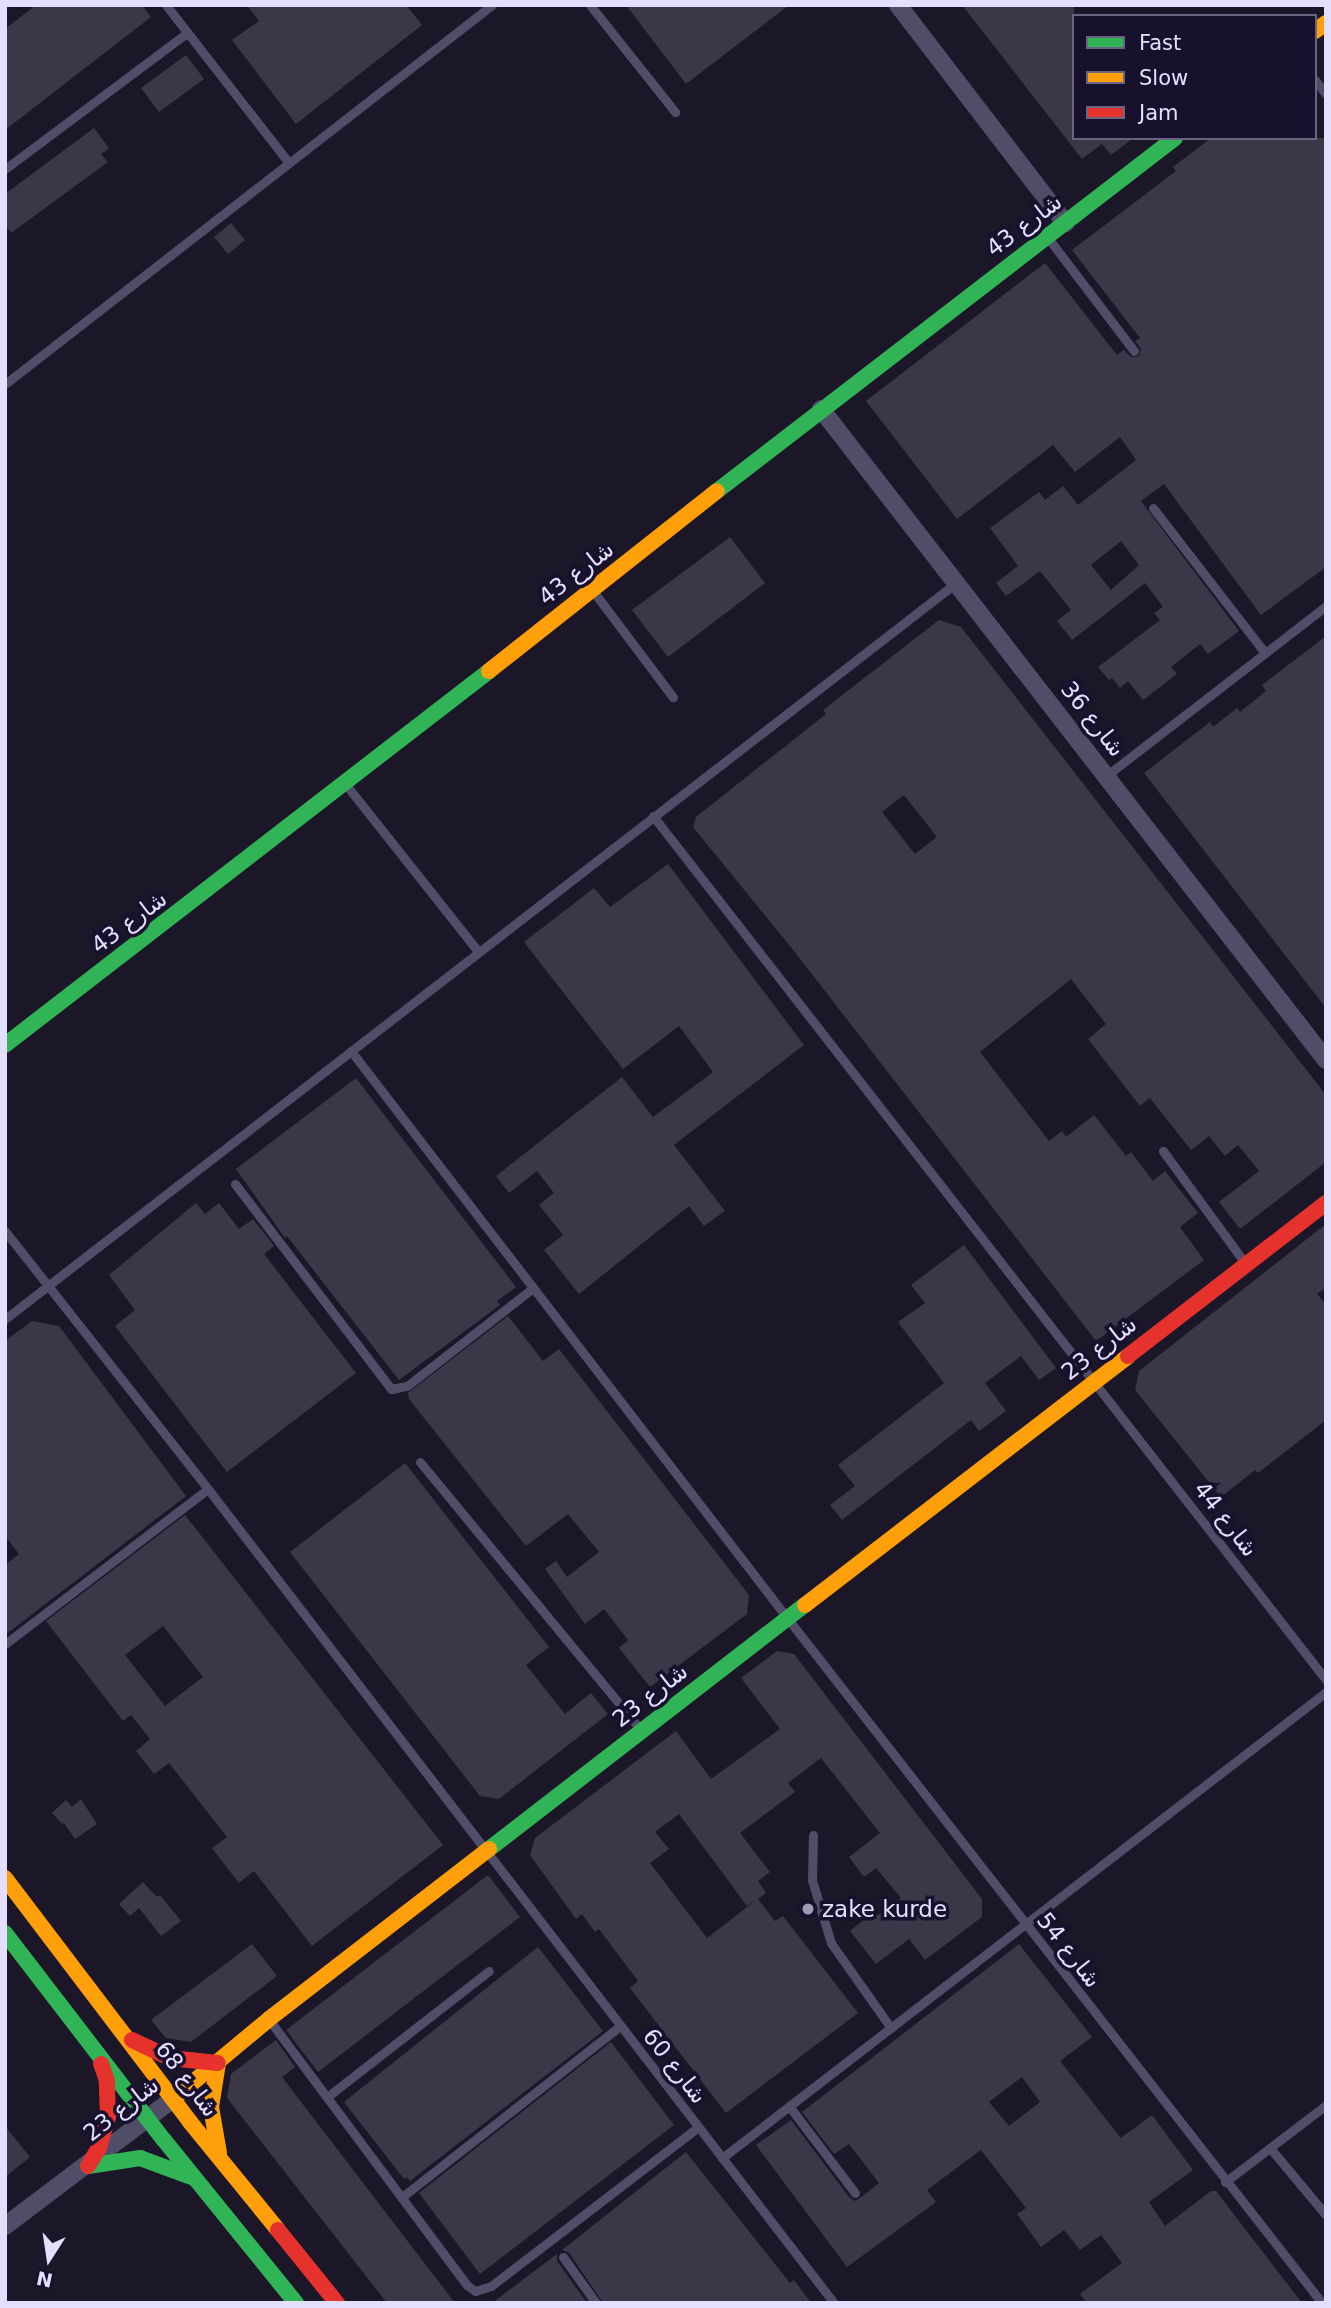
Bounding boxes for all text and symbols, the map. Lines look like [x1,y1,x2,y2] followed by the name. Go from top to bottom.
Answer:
[1072,14,1317,140] legend
[1139,31,1181,55] text: Fast
[1139,66,1188,90] text: Slow
[1139,101,1179,125] text: Jam
[981,188,1067,262] street label: شارع 43
[533,535,619,611] street label: شارع 43
[1055,676,1131,762] street label: شارع 36
[86,885,172,959] street label: شارع 43
[1056,1310,1142,1386] street label: شارع 23
[1188,1476,1264,1562] street label: شارع 44
[607,1657,693,1733] street label: شارع 23
[822,1895,947,1923] place label: zake kurde
[800,1901,816,1917] marker: zake kurde
[1031,1907,1107,1993] street label: شارع 54
[637,2023,713,2109] street label: شارع 60
[150,2036,224,2122] street label: شارع 68
[78,2071,164,2147] street label: شارع 23
[14,2224,84,2294] north arrow
[35,2267,55,2292] text: N

